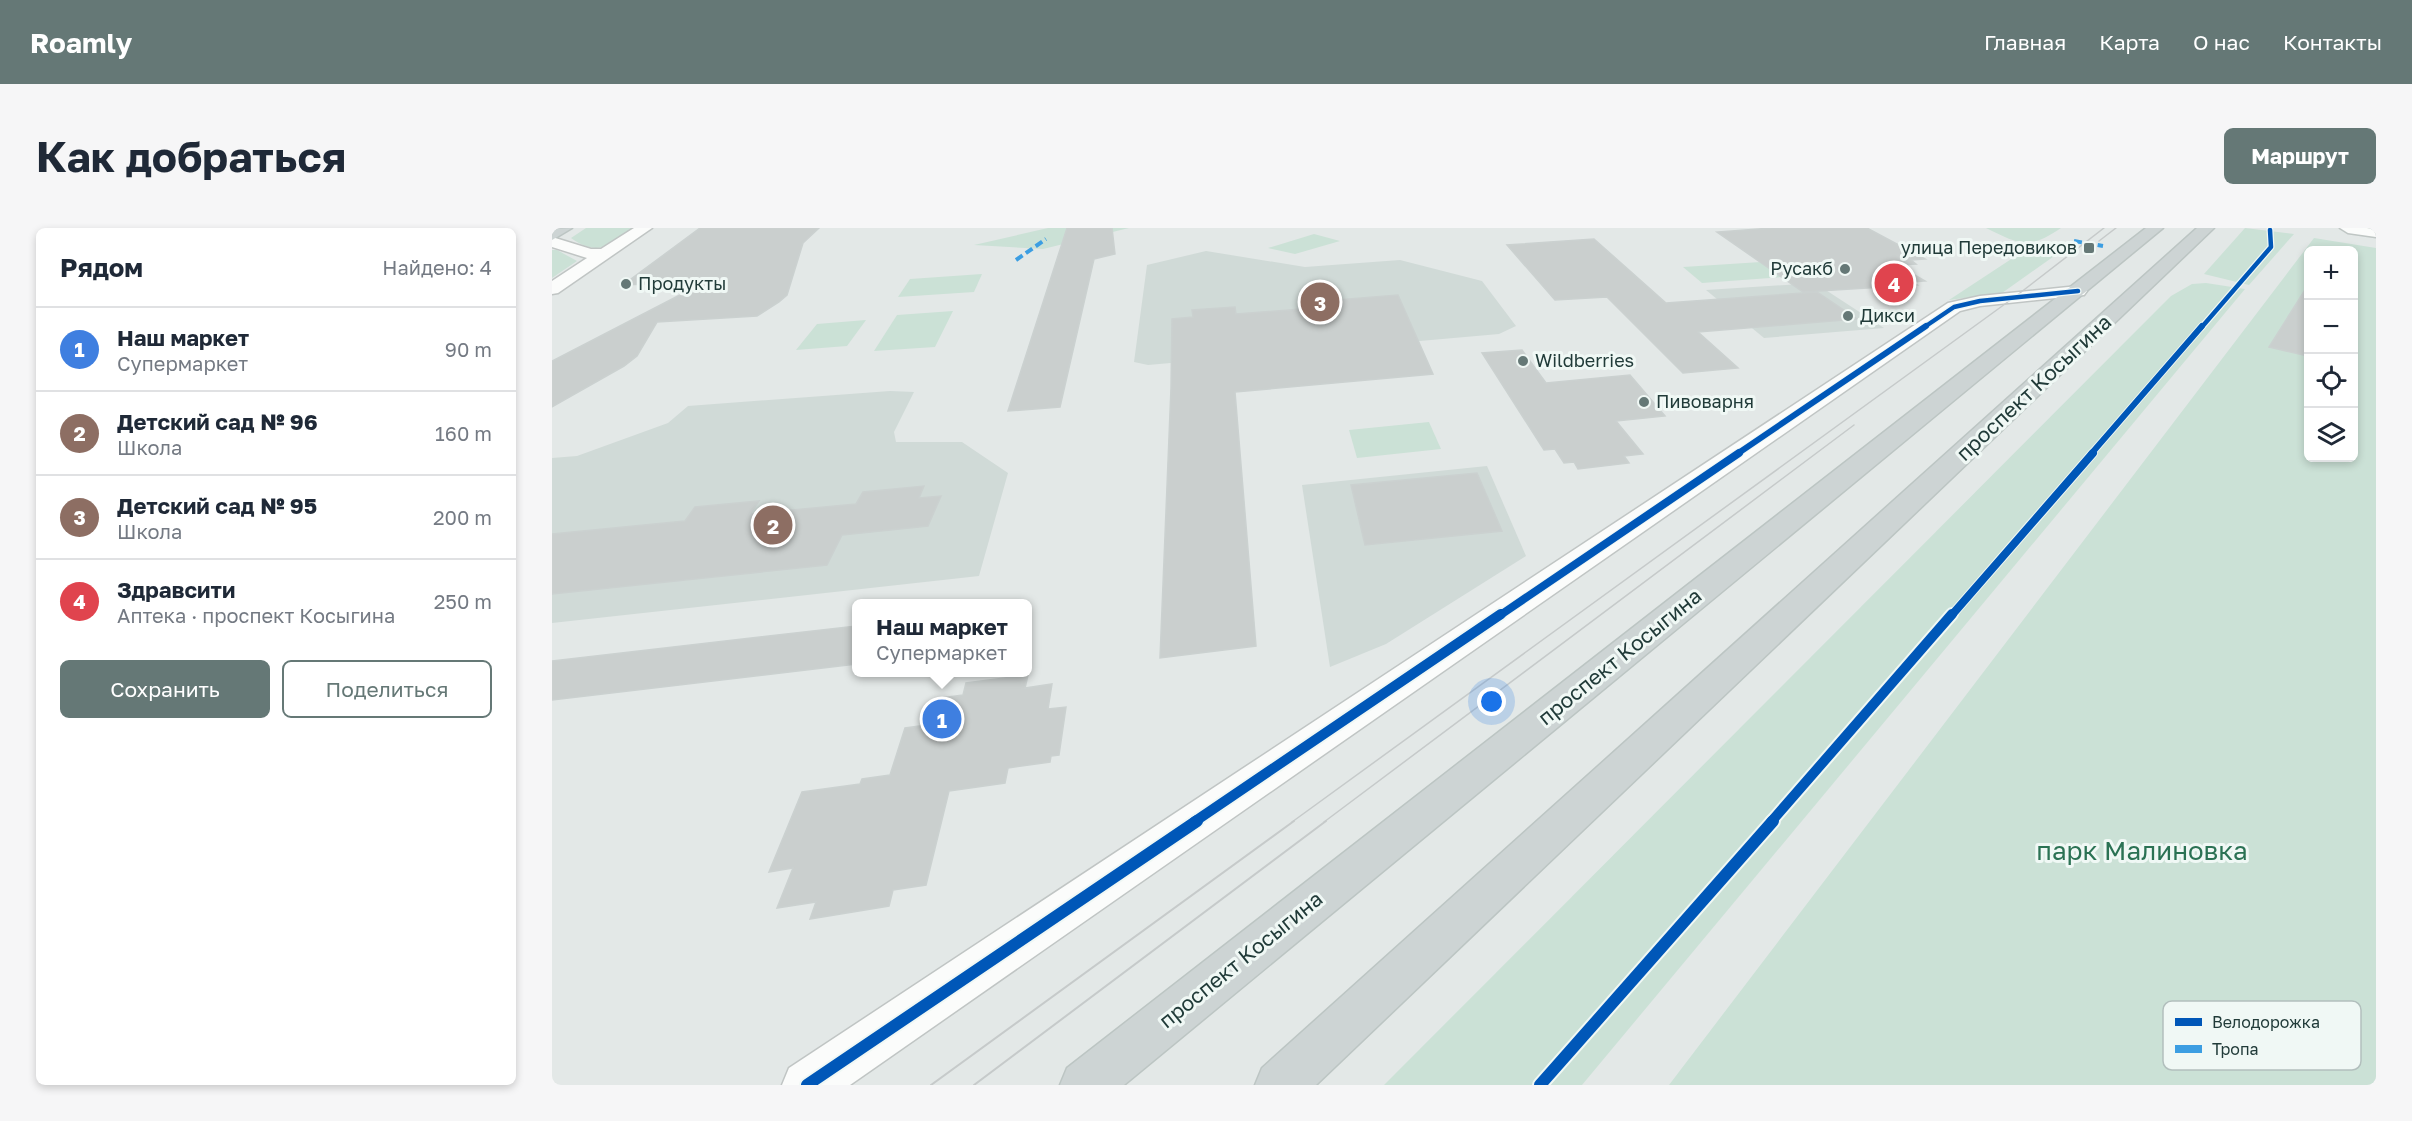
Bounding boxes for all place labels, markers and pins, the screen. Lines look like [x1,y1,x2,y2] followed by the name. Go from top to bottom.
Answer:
[1901,236,2077,258] place label: улица Передовиков
[2082,241,2096,255] marker: улица Передовиков
[1770,257,1833,279] place label: Русакб
[1874,260,1914,306] pin: 4
[1838,262,1852,276] marker: Русакб
[638,272,726,294] place label: Продукты
[619,277,633,291] marker: Продукты
[1300,280,1340,325] pin: 3
[1860,304,1915,326] place label: Дикси
[1841,309,1855,323] marker: Дикси
[1535,349,1634,371] place label: Wildberries
[1516,354,1530,368] marker: Wildberries
[1656,390,1754,412] place label: Пивоварня
[1637,395,1651,409] marker: Пивоварня
[754,502,792,548] pin: 2
[922,696,962,742] pin: 1

